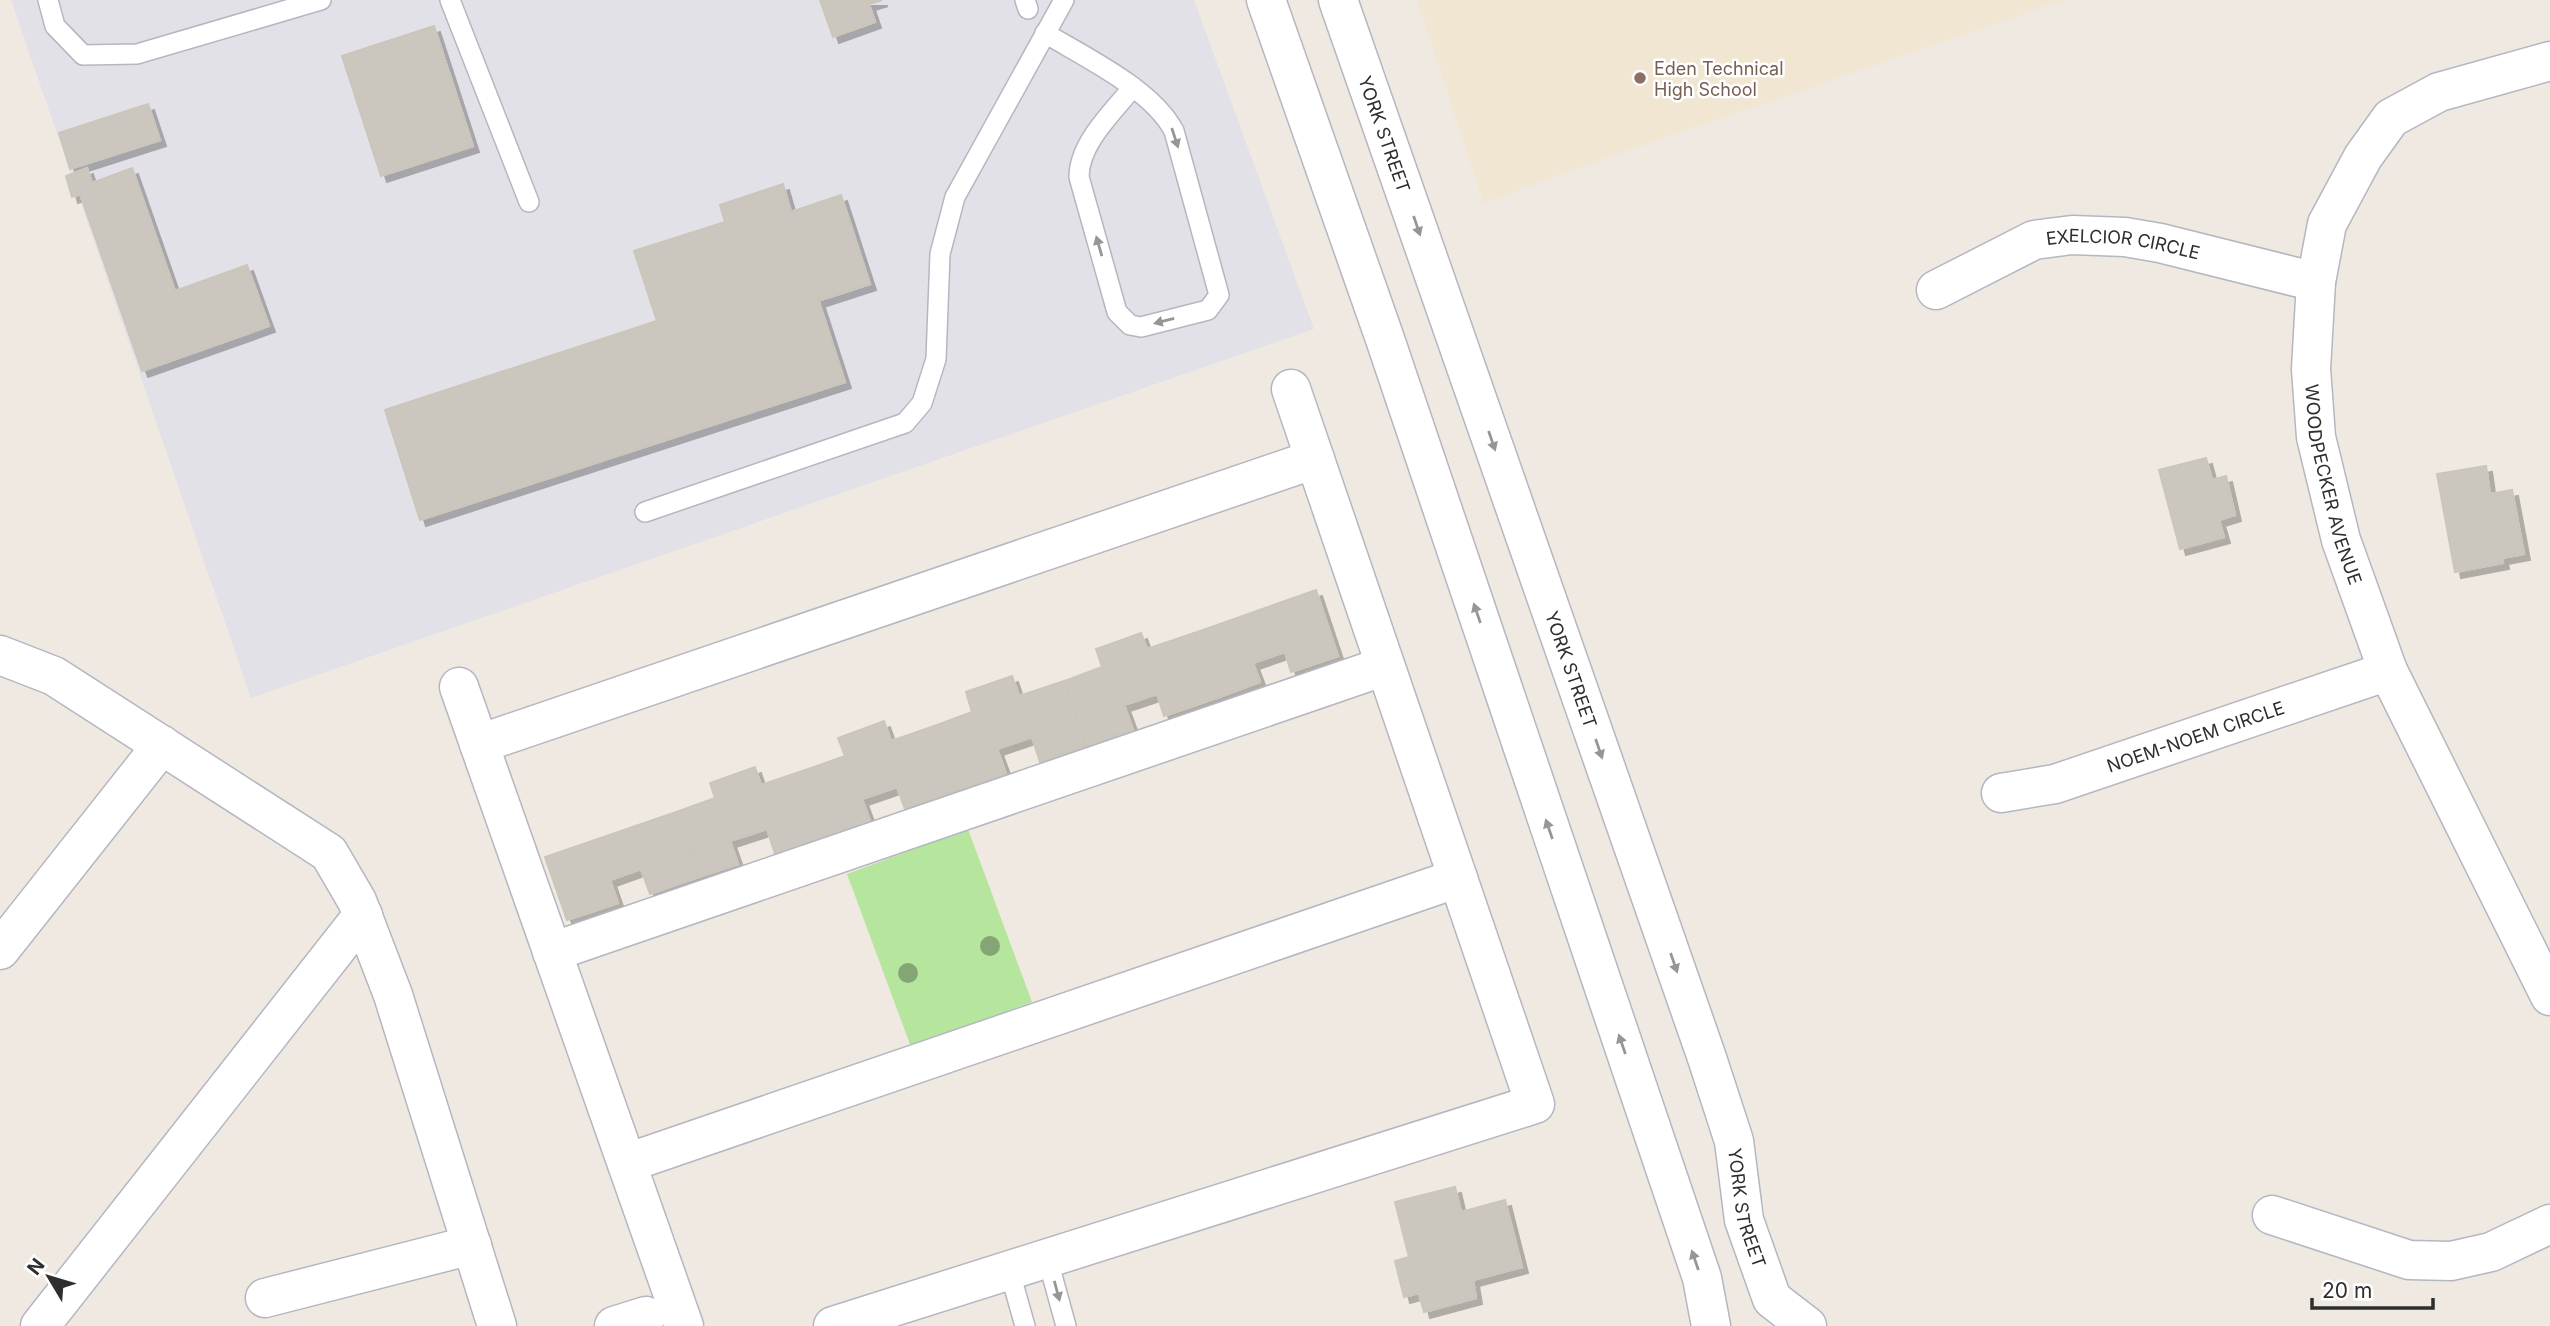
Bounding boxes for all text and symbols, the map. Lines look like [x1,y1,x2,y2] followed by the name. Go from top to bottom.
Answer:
[1654,58,1784,100] place label: Eden Technical High School
[1632,70,1648,86] marker: Eden Technical High School
[1355,73,1415,195] street label: YORK STREET
[1171,127,1181,148] one-way arrow
[1412,216,1423,237] one-way arrow
[2045,224,2202,263] street label: EXELCIOR CIRCLE
[1093,235,1103,256] one-way arrow
[1153,316,1175,327] one-way arrow
[2302,383,2367,587] street label: WOODPECKER AVENUE
[1487,431,1498,452] one-way arrow
[1471,603,1481,624] one-way arrow
[1541,608,1602,731] street label: YORK STREET
[2104,697,2287,776] street label: NOEM-NOEM CIRCLE
[1594,738,1605,759] one-way arrow
[1543,818,1554,839] one-way arrow
[1669,953,1680,974] one-way arrow
[1616,1034,1626,1055] one-way arrow
[1724,1147,1770,1270] street label: YORK STREET
[14,1242,84,1312] north arrow
[1689,1249,1700,1270] one-way arrow
[22,1254,50,1280] text: N
[2312,1266,2433,1310] scale bar
[2322,1278,2372,1303] text: 20 m
[1052,1281,1062,1302] one-way arrow

